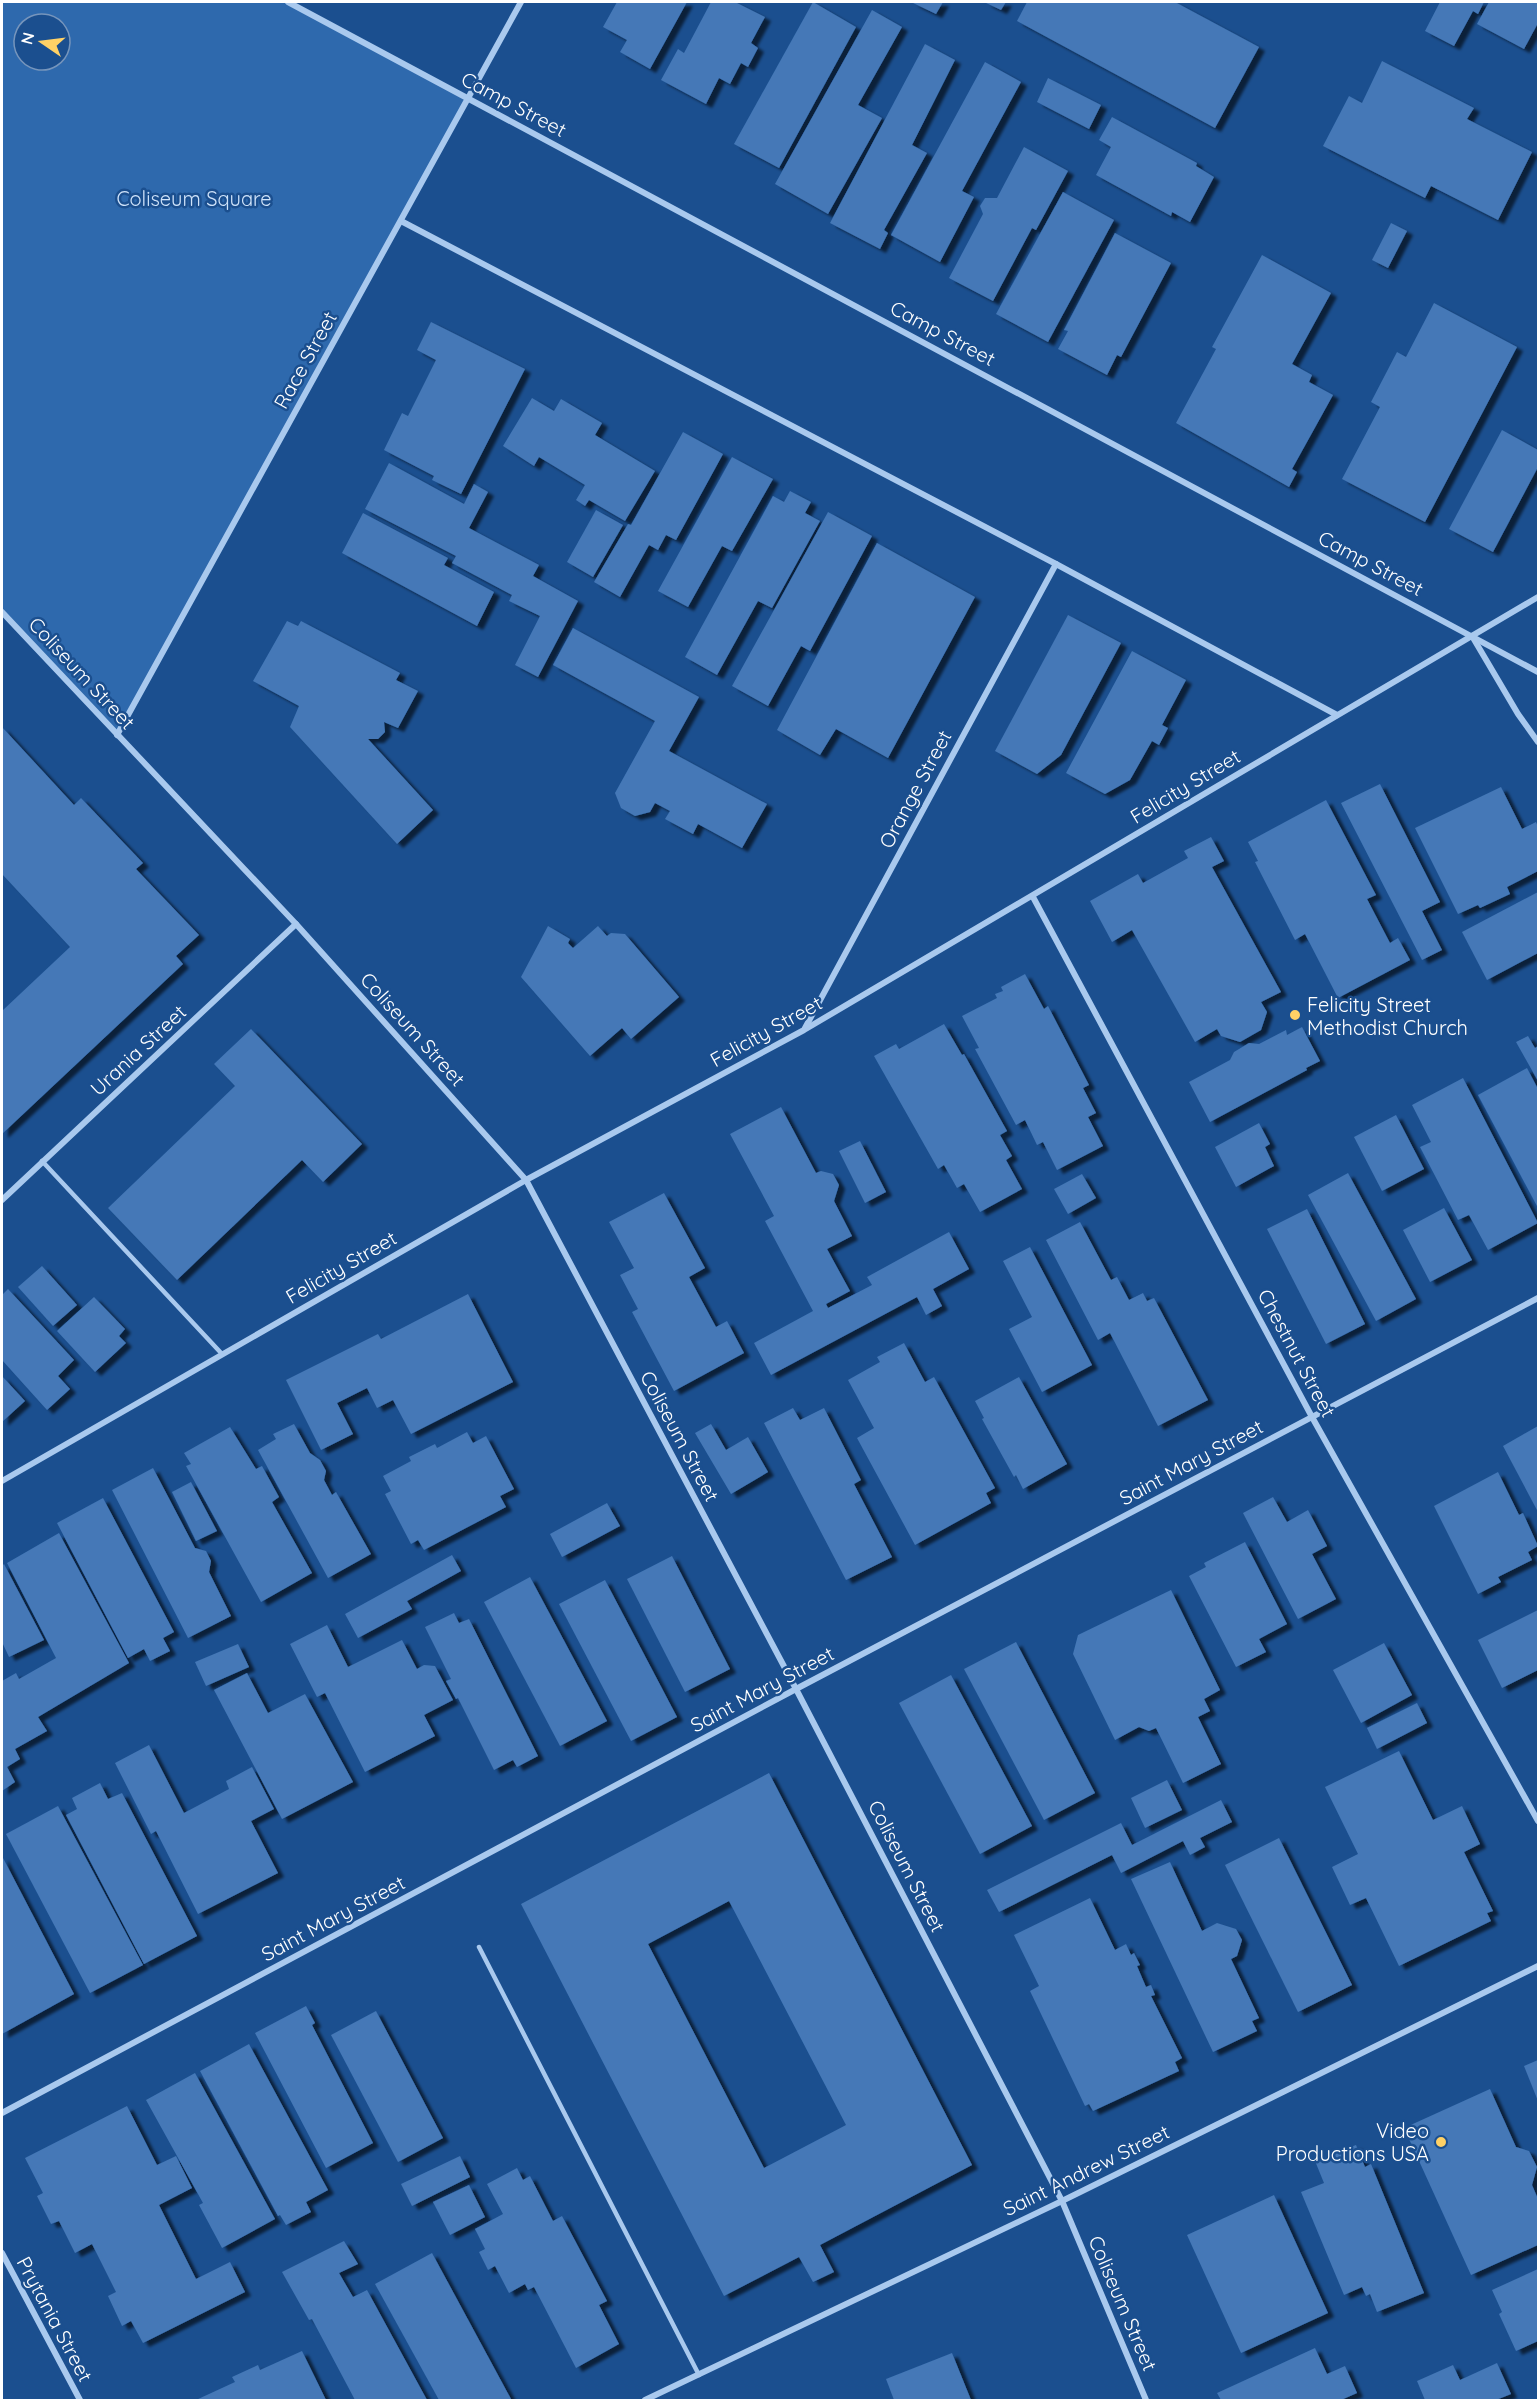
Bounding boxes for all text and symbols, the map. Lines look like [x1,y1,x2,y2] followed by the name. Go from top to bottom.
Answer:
[12,12,72,72] north arrow
[16,30,39,46] text: N
[457,66,571,142] street label: Camp Street
[116,186,272,211] park label: Coliseum Square
[886,295,1000,371] street label: Camp Street
[268,307,342,413] street label: Race Street
[1314,525,1428,601] street label: Camp Street
[24,612,141,734] street label: Coliseum Street
[873,726,957,852] street label: Orange Street
[1125,743,1245,829] street label: Felicity Street
[355,967,471,1091] street label: Coliseum Street
[706,990,827,1072] street label: Felicity Street
[1307,992,1468,1040] place label: Felicity Street Methodist Church
[85,999,191,1101] street label: Urania Street
[1288,1008,1302,1022] marker: Felicity Street Methodist Church
[281,1225,401,1309] street label: Felicity Street
[1253,1285,1341,1422] street label: Chestnut Street
[635,1366,725,1506] street label: Coliseum Street
[1115,1413,1267,1510] street label: Saint Mary Street
[686,1640,838,1737] street label: Saint Mary Street
[863,1796,951,1936] street label: Coliseum Street
[257,1869,409,1966] street label: Saint Mary Street
[1276,2118,1429,2166] place label: Video Productions USA
[999,2119,1173,2221] street label: Saint Andrew Street
[1434,2135,1448,2149] marker: Video Productions USA
[1083,2232,1163,2375] street label: Coliseum Street
[12,2252,99,2386] street label: Prytania Street

